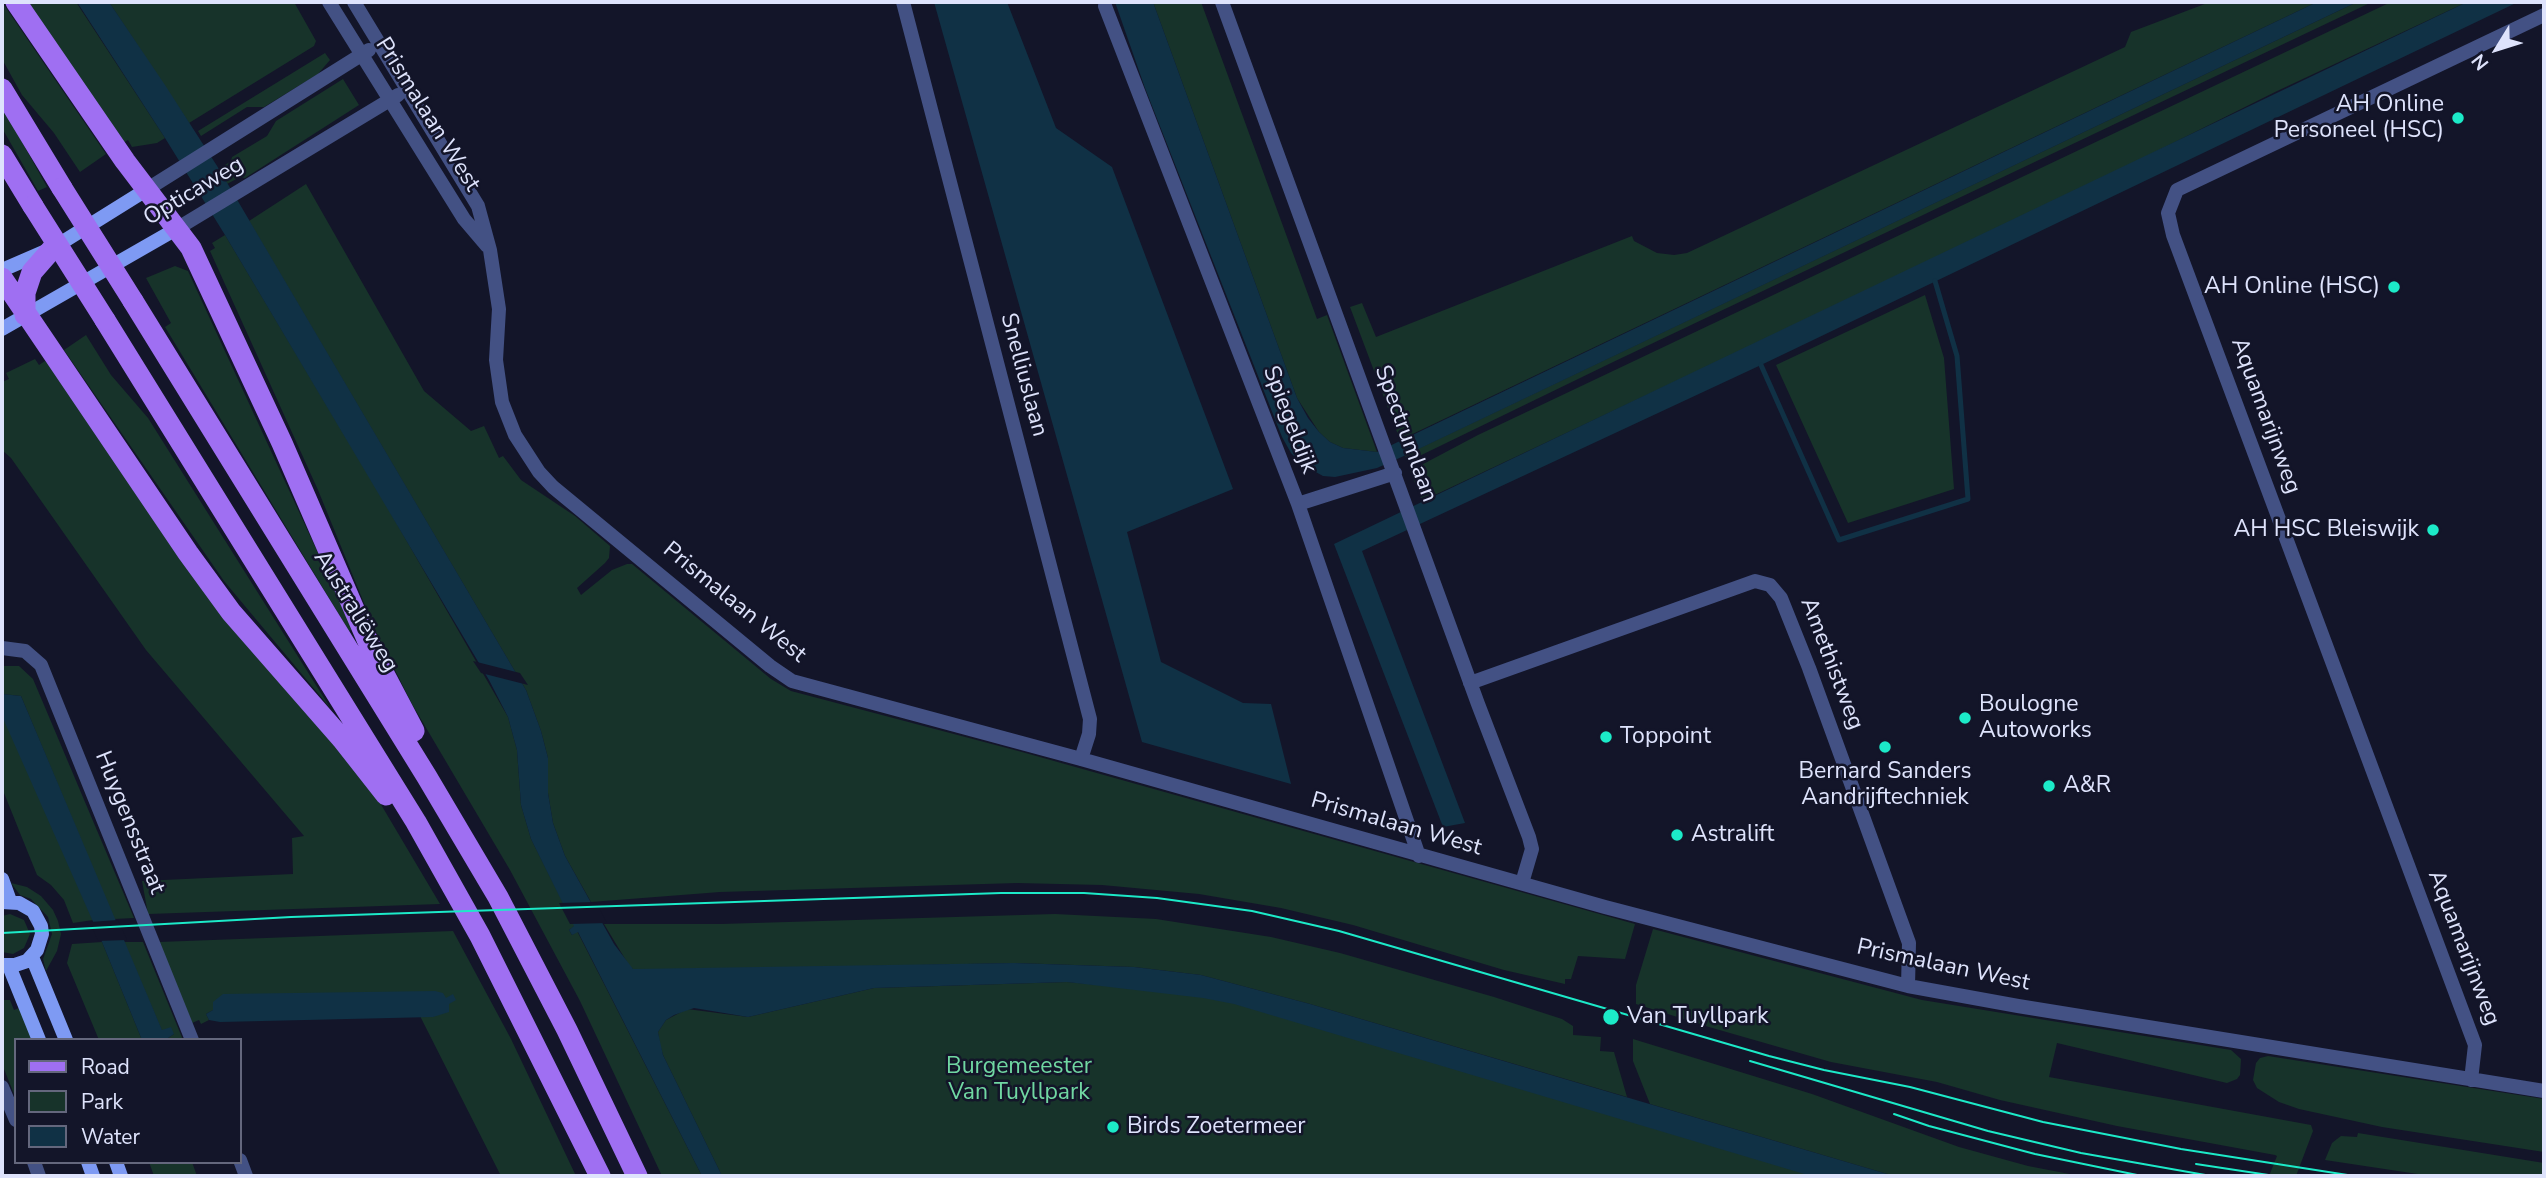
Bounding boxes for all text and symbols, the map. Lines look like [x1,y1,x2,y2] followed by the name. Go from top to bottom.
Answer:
[2462,14,2532,84] north arrow
[369,33,485,197] street label: Prismalaan West
[2466,48,2495,76] text: N
[2274,91,2444,145] place label: AH Online Personeel (HSC)
[2450,110,2466,126] marker: AH Online Personeel (HSC)
[139,151,249,233] street label: Opticaweg
[2204,273,2380,301] place label: AH Online (HSC)
[2386,279,2402,295] marker: AH Online (HSC)
[993,310,1053,440] street label: Snelliuslaan
[2224,334,2306,498] street label: Aquamarijnweg
[1256,362,1322,478] street label: Spiegeldijk
[1367,362,1443,506] street label: Spectrumlaan
[2234,516,2419,544] place label: AH HSC Bleiswijk
[2425,522,2441,538] marker: AH HSC Bleiswijk
[657,537,811,669] street label: Prismalaan West
[307,546,403,678] street label: Australiëweg
[1793,594,1869,734] street label: Amethistweg
[1979,691,2092,745] place label: Boulogne Autoworks
[1957,710,1973,726] marker: Boulogne Autoworks
[1620,723,1711,751] place label: Toppoint
[1598,729,1614,745] marker: Toppoint
[1877,739,1893,755] marker: Bernard Sanders Aandrijftechniek
[88,748,170,898] street label: Huygensstraat
[1799,758,1971,812] place label: Bernard Sanders Aandrijftechniek
[2063,772,2111,800] place label: A&R
[2041,778,2057,794] marker: A&R
[1308,787,1484,863] street label: Prismalaan West
[1691,821,1774,849] place label: Astralift
[1669,827,1685,843] marker: Astralift
[2421,867,2505,1029] street label: Aquamarijnweg
[1854,934,2032,998] street label: Prismalaan West
[1627,1003,1769,1031] place label: Van Tuyllpark
[1601,1007,1621,1027] marker: Van Tuyllpark
[14,1038,242,1164] legend
[81,1053,130,1081] text: Road
[946,1053,1092,1107] park label: Burgemeester Van Tuyllpark
[81,1088,123,1116] text: Park
[1127,1113,1305,1141] place label: Birds Zoetermeer
[1105,1119,1121,1135] marker: Birds Zoetermeer
[81,1123,140,1151] text: Water

